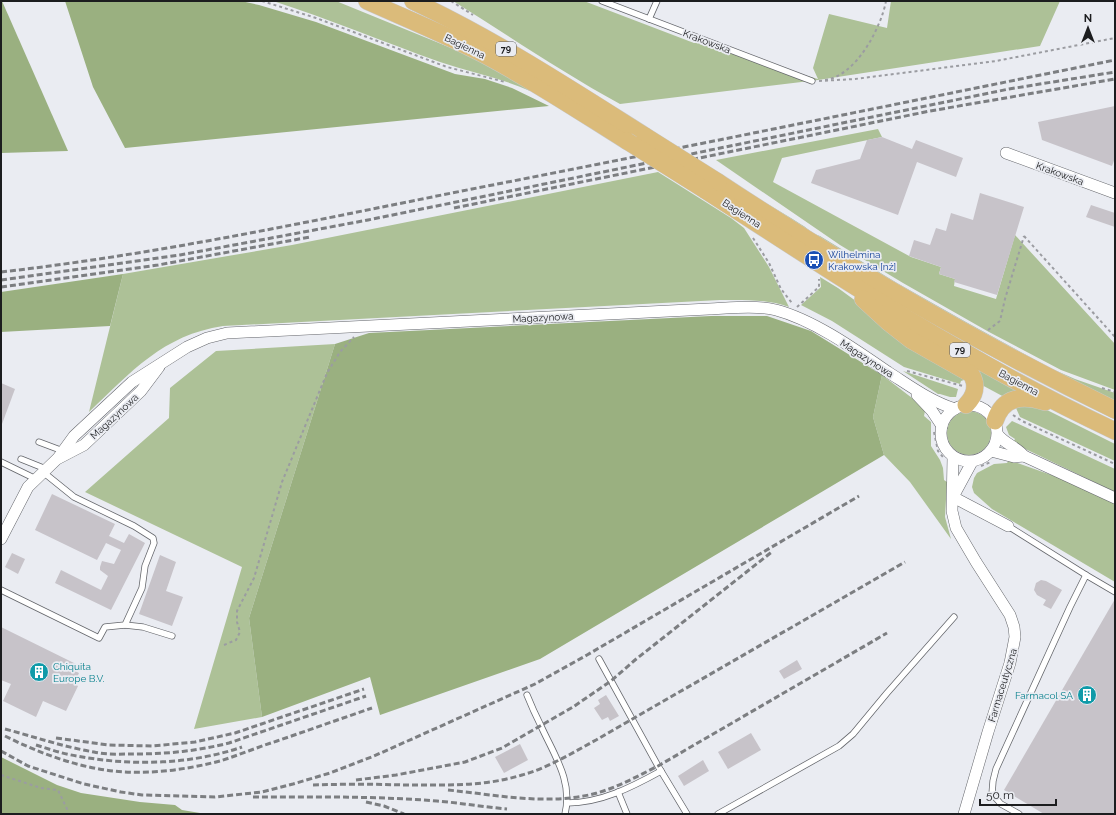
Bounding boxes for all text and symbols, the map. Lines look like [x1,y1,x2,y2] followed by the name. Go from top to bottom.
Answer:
[1068,8,1108,48] north arrow
[1084,12,1092,25] text: N
[682,27,732,56] street label: Krakowska
[443,32,487,61] street label: Bagienna
[496,42,516,56] road number: 79
[1035,160,1085,187] street label: Krakowska
[721,197,763,230] street label: Bagienna
[803,249,825,271] bus stop icon: Wilhelmina Krakowska [nż]
[828,249,896,272] place label: Wilhelmina Krakowska [nż]
[512,310,574,325] street label: Magazynowa
[838,337,895,380] street label: Magazynowa
[950,343,970,357] road number: 79
[997,367,1041,397] street label: Bagienna
[88,391,140,441] street label: Magazynowa
[986,647,1019,723] street label: Farmaceutyczna
[28,661,50,683] building icon: Chiquita Europe B.V.
[53,661,105,684] place label: Chiquita Europe B.V.
[1076,684,1098,706] building icon: Farmacol SA
[1015,690,1073,701] place label: Farmacol SA
[980,781,1056,807] scale bar
[986,788,1014,802] text: 50 m

